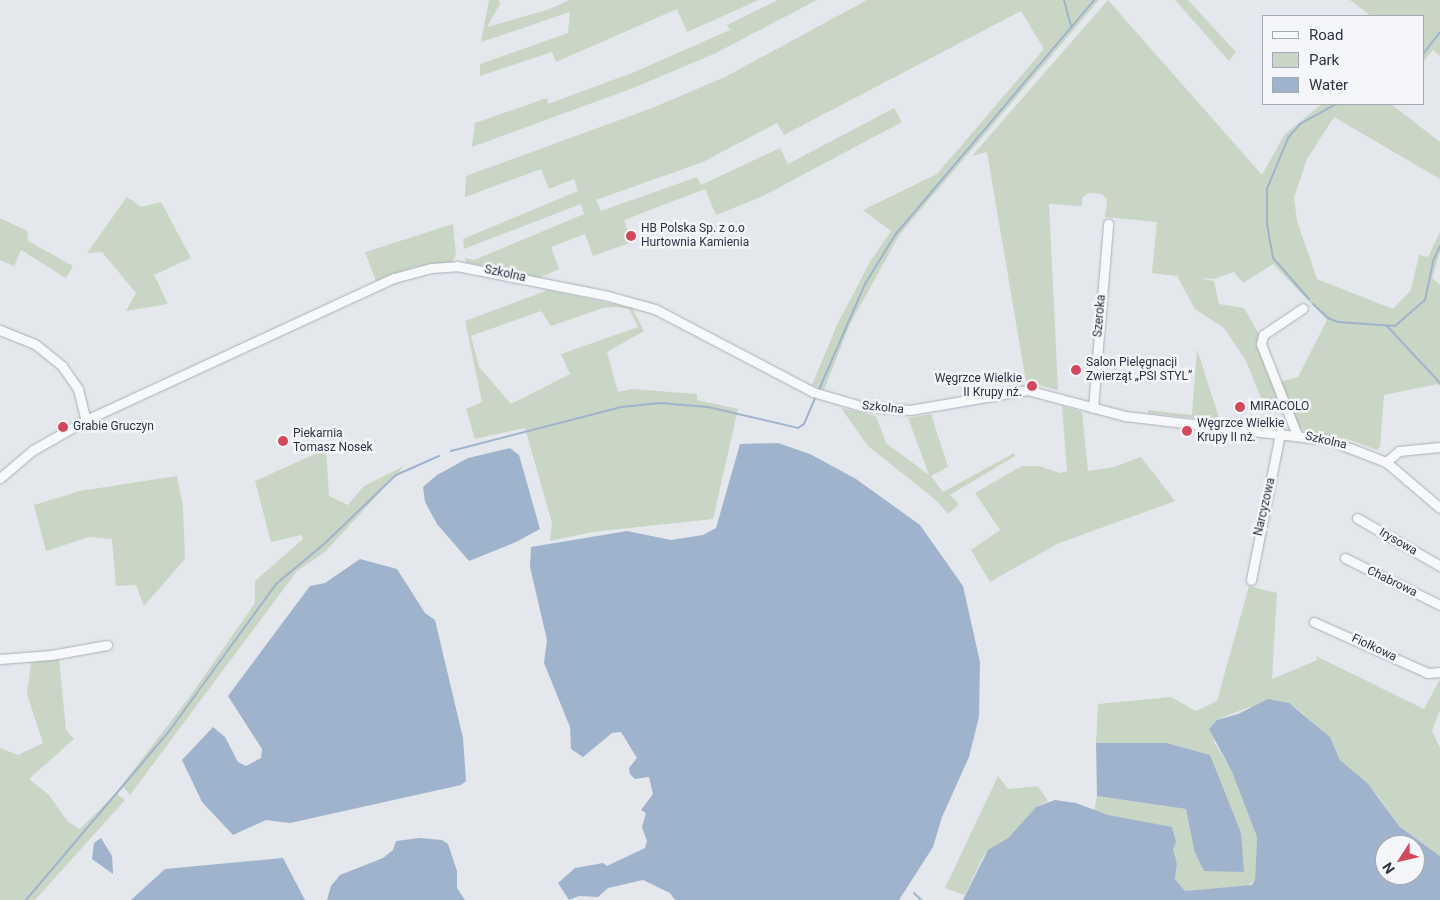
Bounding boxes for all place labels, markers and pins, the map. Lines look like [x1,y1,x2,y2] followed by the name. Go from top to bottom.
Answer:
[641,222,749,250] place label: HB Polska Sp. z o.o Hurtownia Kamienia
[625,230,637,242] marker: HB Polska Sp. z o.o Hurtownia Kamienia
[1086,356,1192,384] place label: Salon Pielęgnacji Zwierząt „PSI STYL”
[1070,364,1082,376] marker: Salon Pielęgnacji Zwierząt „PSI STYL”
[935,372,1022,400] place label: Węgrzce Wielkie II Krupy nż.
[1026,380,1038,392] marker: Węgrzce Wielkie II Krupy nż.
[1250,400,1309,414] place label: MIRACOLO
[1234,401,1246,413] marker: MIRACOLO
[1197,417,1284,445] place label: Węgrzce Wielkie Krupy II nż.
[73,420,154,434] place label: Grabie Gruczyn
[57,421,69,433] marker: Grabie Gruczyn
[1181,425,1193,437] marker: Węgrzce Wielkie Krupy II nż.
[293,427,373,455] place label: Piekarnia Tomasz Nosek
[277,435,289,447] marker: Piekarnia Tomasz Nosek

